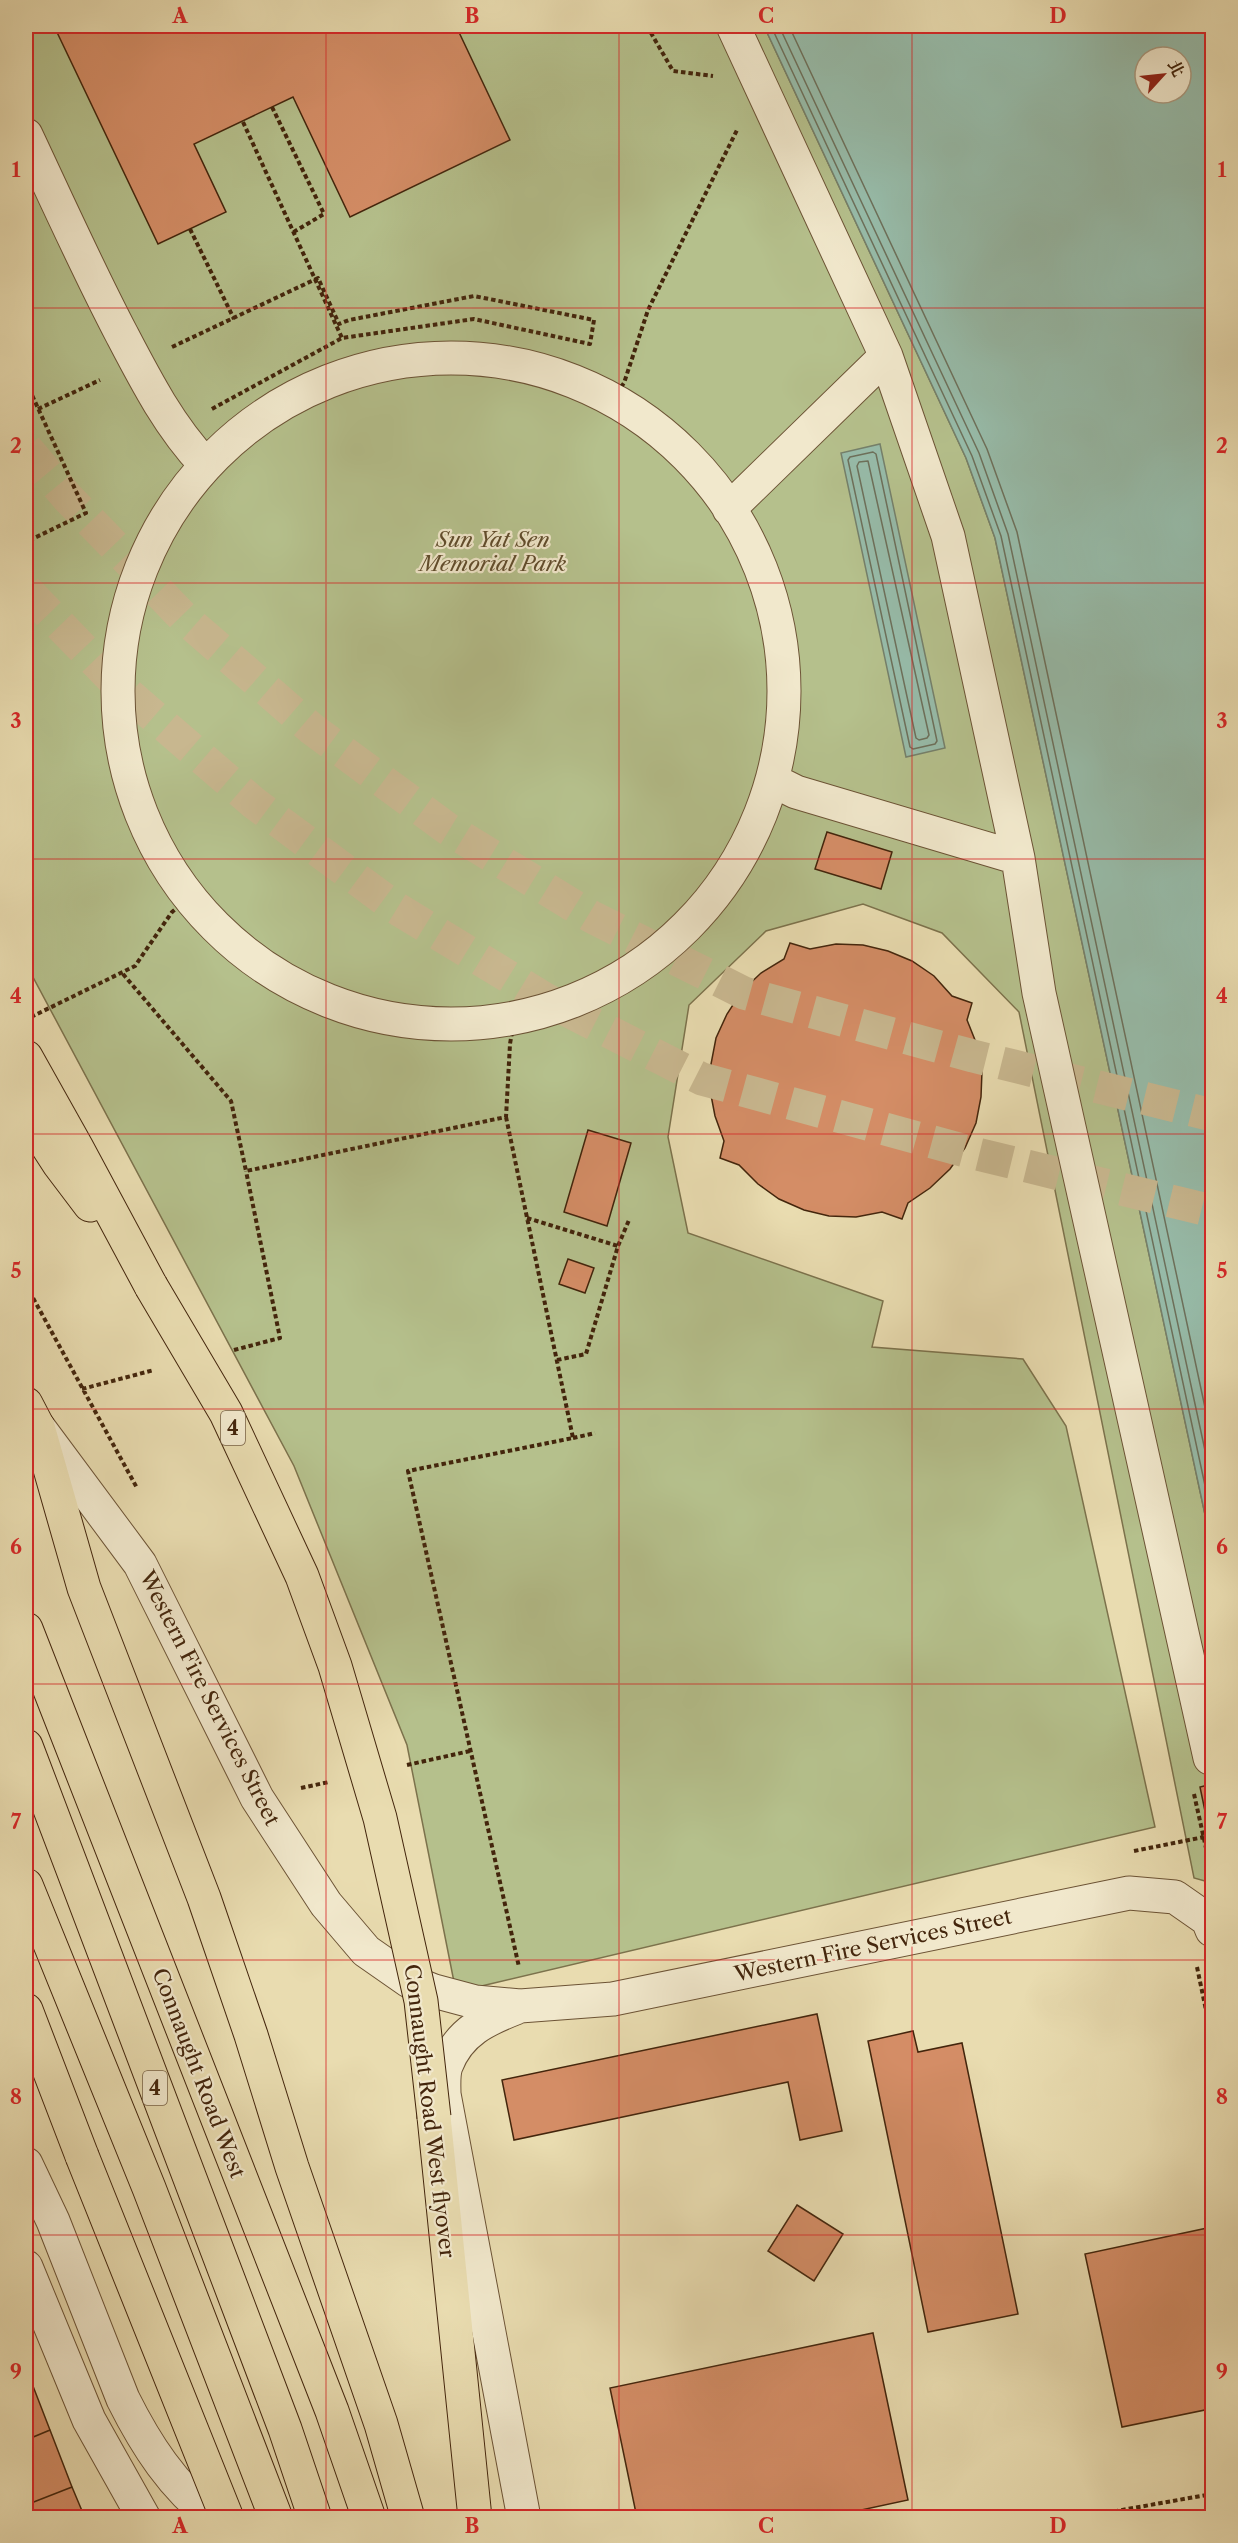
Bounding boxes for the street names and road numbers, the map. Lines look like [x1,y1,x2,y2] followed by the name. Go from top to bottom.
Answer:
[221,1411,245,1445] road number: 4
[134,1566,286,1830] street label: Western Fire Services Street
[731,1903,1014,1987] street label: Western Fire Services Street
[400,1962,460,2260] street label: Connaught Road West flyover
[147,1965,251,2182] street label: Connaught Road West
[143,2071,167,2105] road number: 4

